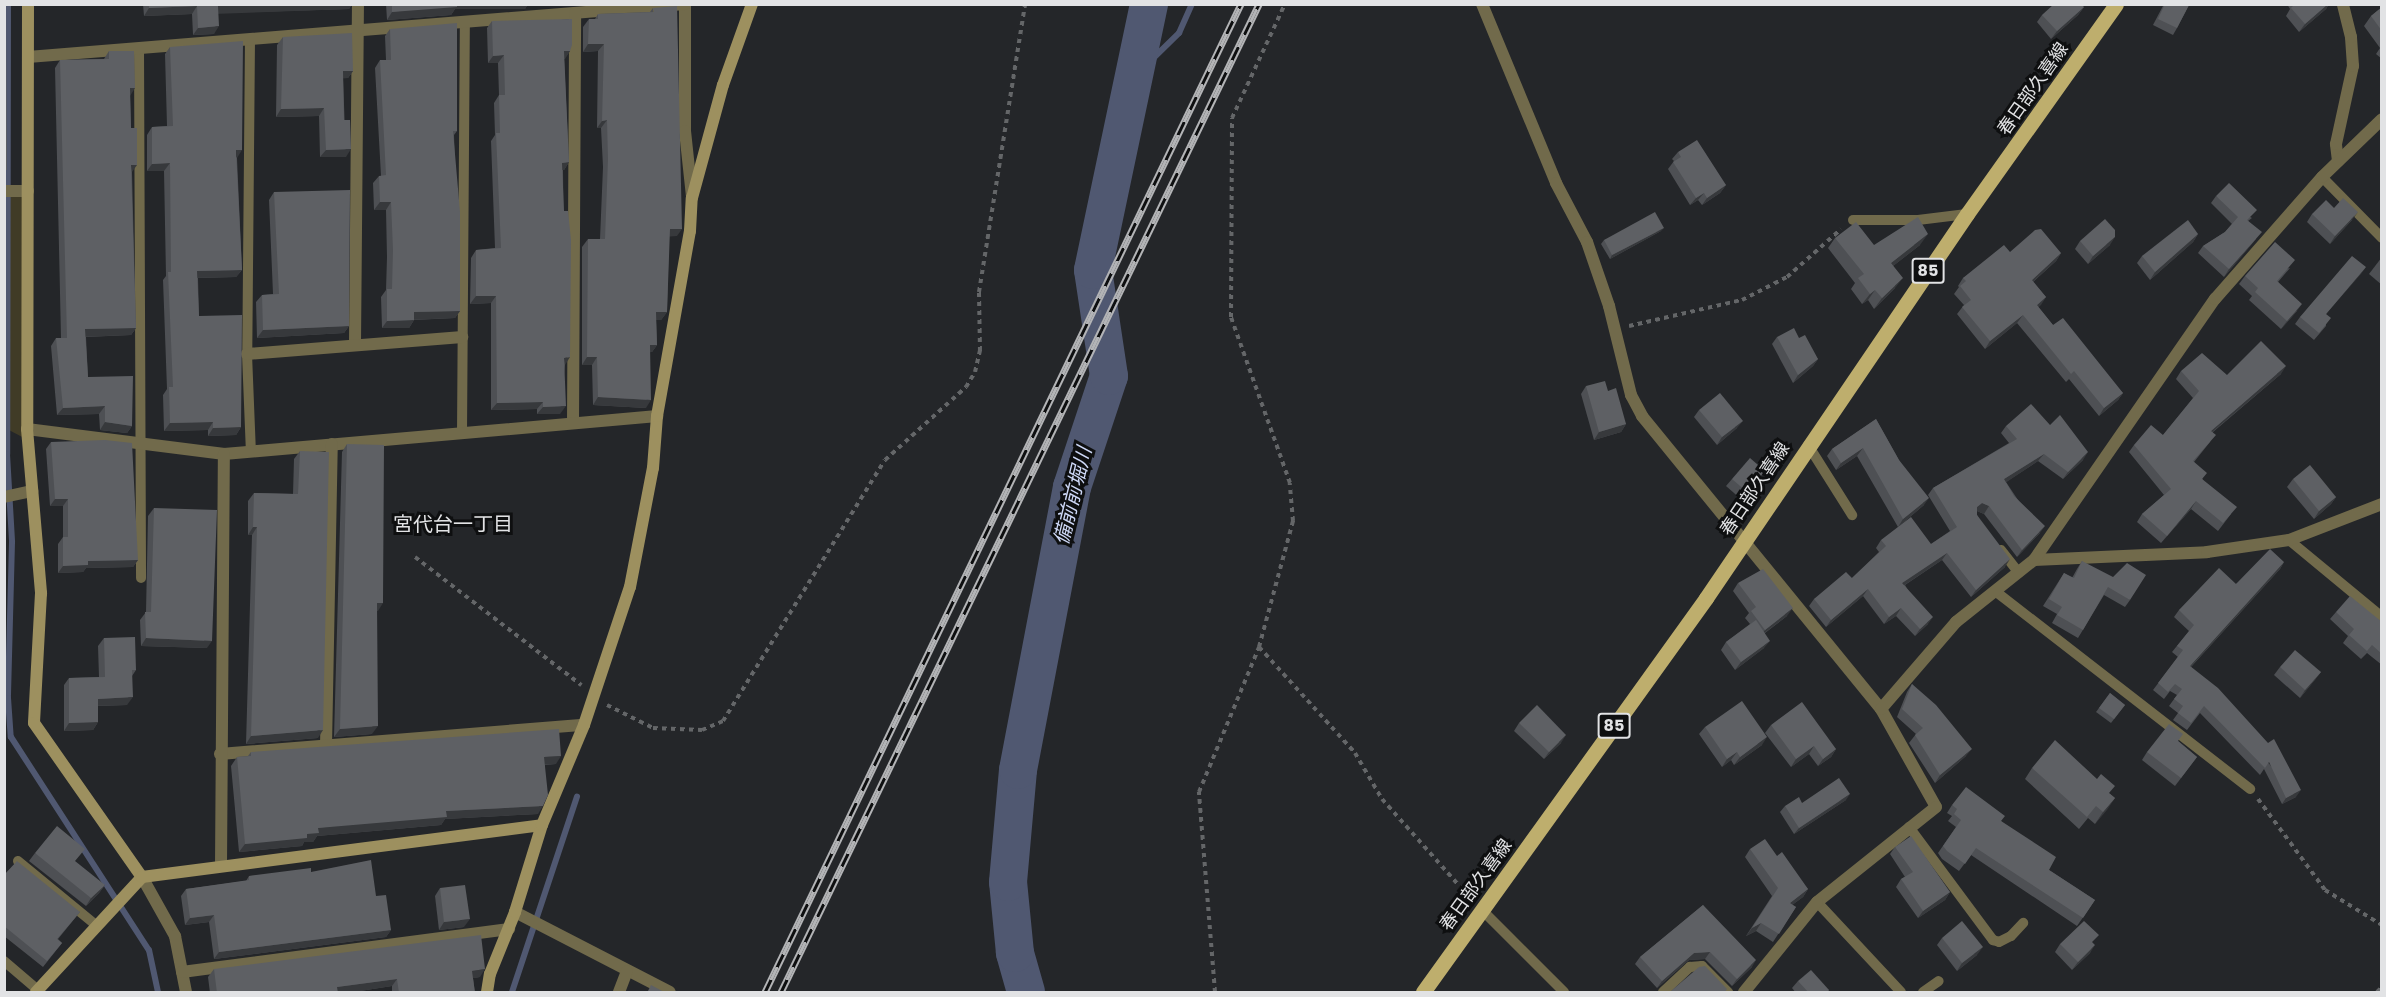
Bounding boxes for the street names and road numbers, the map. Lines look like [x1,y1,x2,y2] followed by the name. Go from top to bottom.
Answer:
[1993,39,2073,139] street label: 春日部久喜線
[1912,258,1944,284] road number: 85
[1716,438,1794,540] street label: 春日部久喜線
[1598,713,1630,739] road number: 85
[1436,835,1516,935] street label: 春日部久喜線

